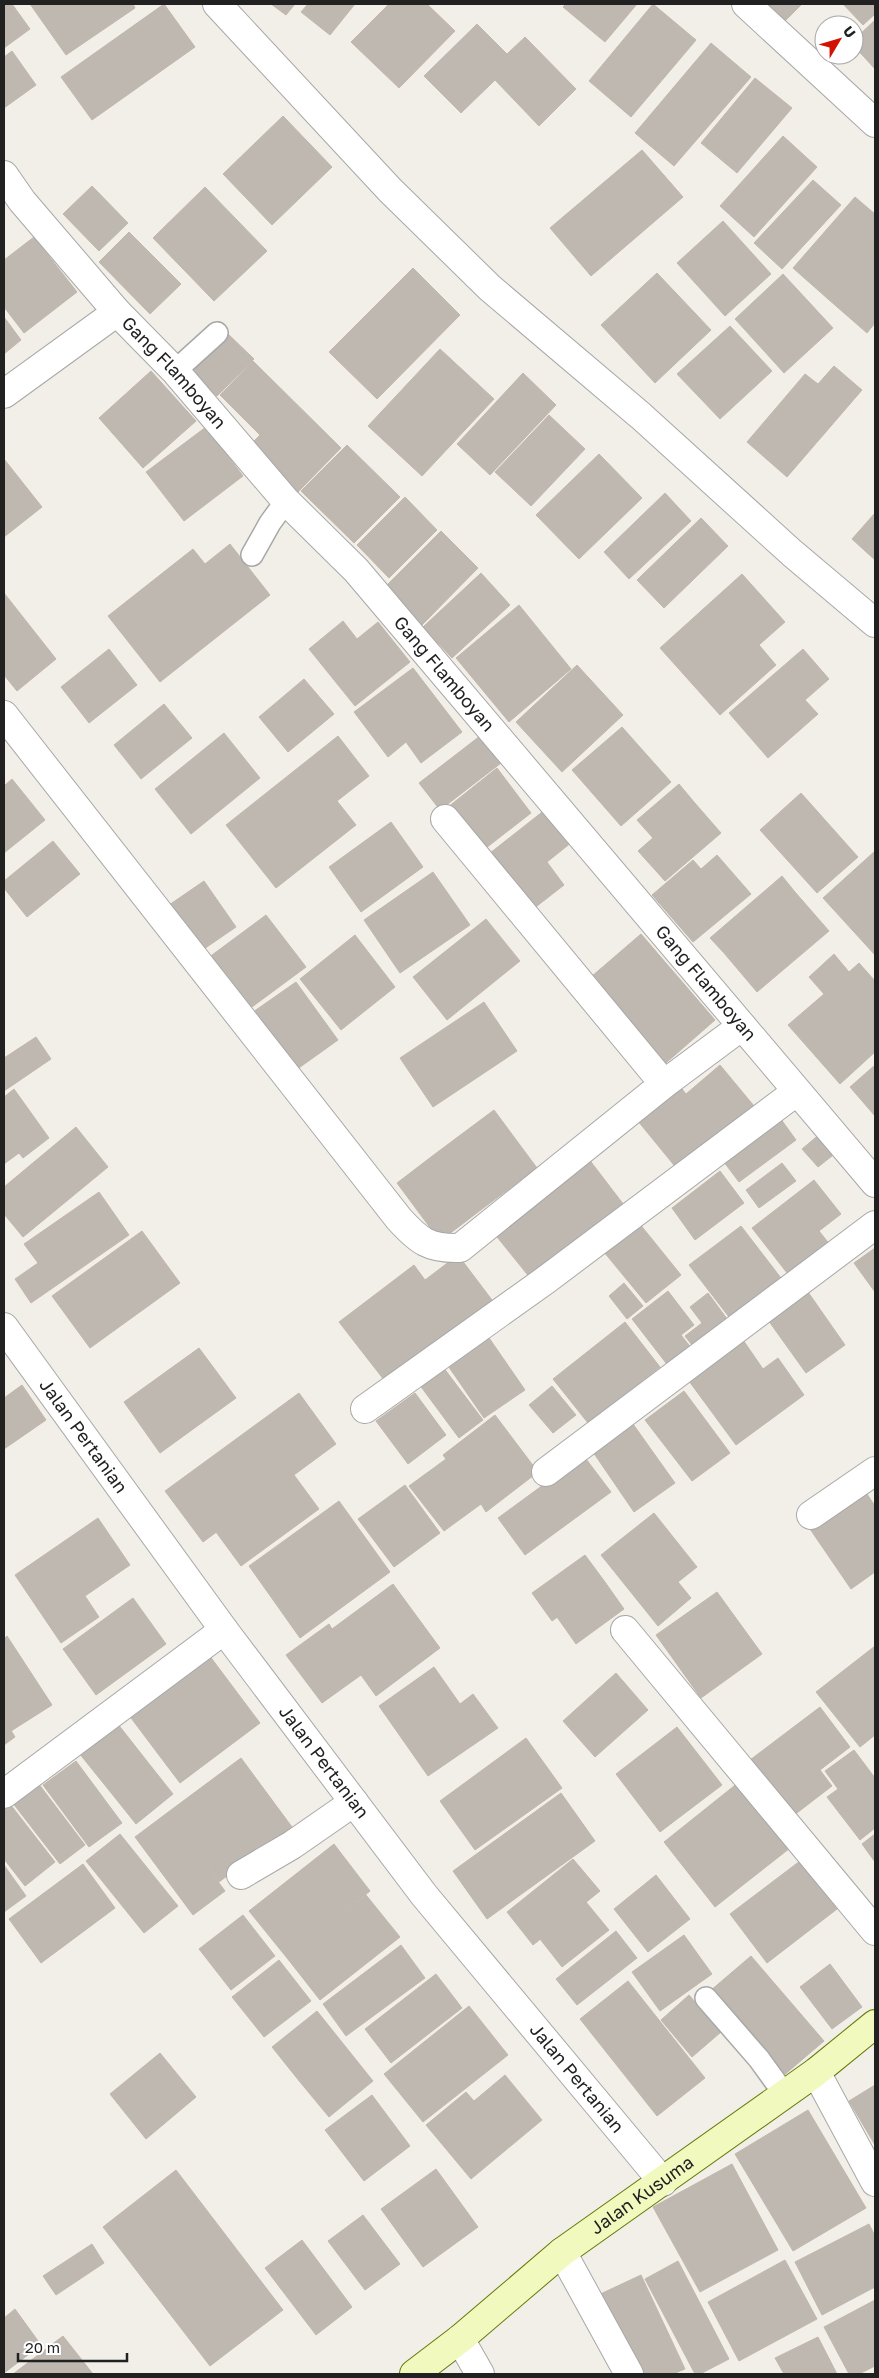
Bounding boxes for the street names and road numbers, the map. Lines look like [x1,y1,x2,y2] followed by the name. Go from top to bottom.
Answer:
[118,311,231,433] street label: Gang Flamboyan
[390,611,500,736] street label: Gang Flamboyan
[651,920,762,1045] street label: Gang Flamboyan
[35,1374,133,1497] street label: Jalan Pertanian
[275,1701,374,1822] street label: Jalan Pertanian
[526,2019,629,2137] street label: Jalan Pertanian
[586,2150,697,2238] street label: Jalan Kusuma

